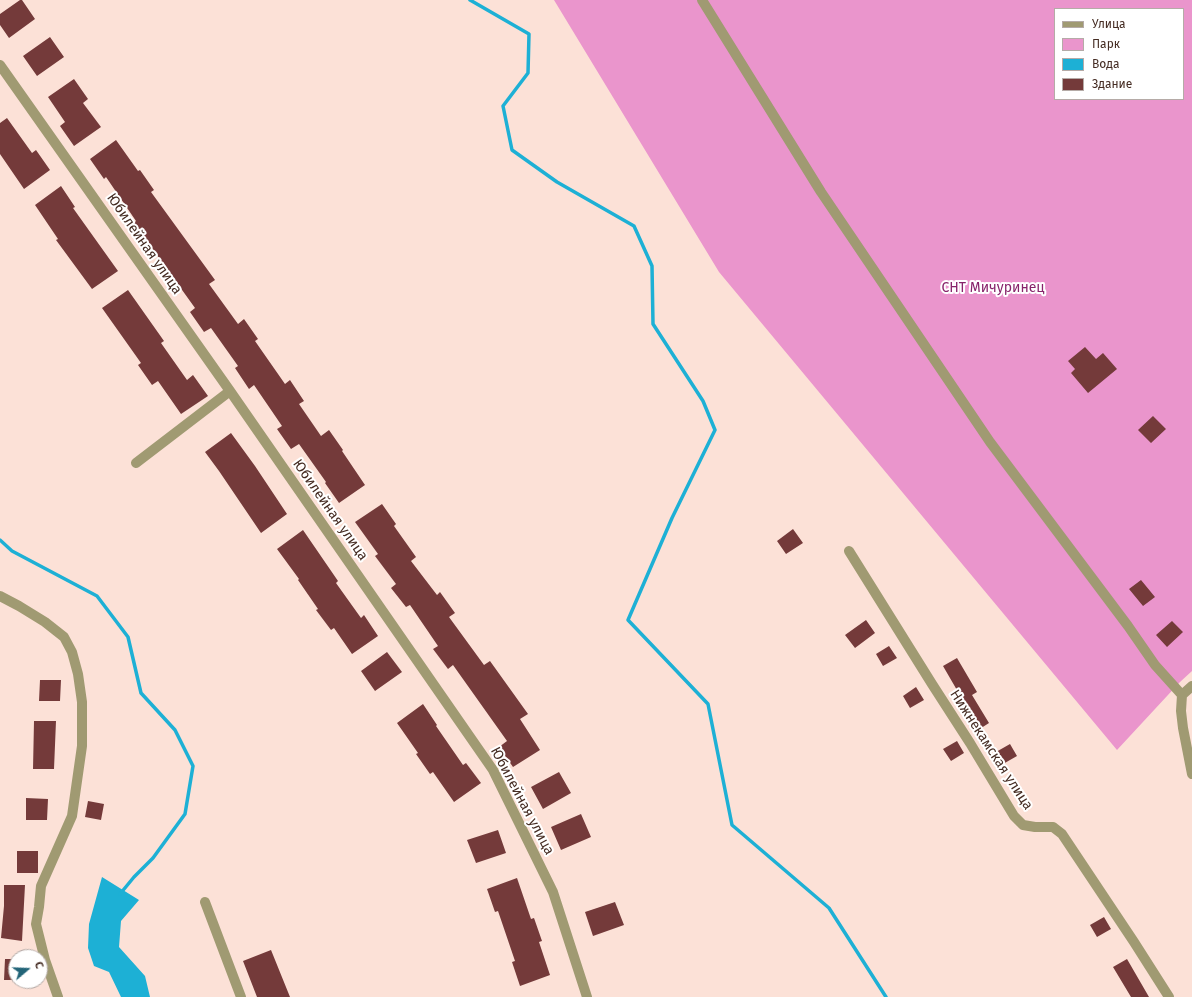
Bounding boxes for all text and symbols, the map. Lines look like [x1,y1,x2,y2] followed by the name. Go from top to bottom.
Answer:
[1054,8,1184,100] legend
[1092,17,1126,31] text: Улица
[1092,37,1120,51] text: Парк
[1092,57,1119,71] text: Вода
[1092,77,1132,91] text: Здание
[103,190,185,298] street label: Юбилейная улица
[941,280,1045,296] park label: СНТ Мичуринец
[289,456,371,564] street label: Юбилейная улица
[946,687,1036,813] street label: Нижнекамская улица
[487,744,557,858] street label: Юбилейная улица
[8,949,48,989] north arrow
[32,960,46,970] text: С

